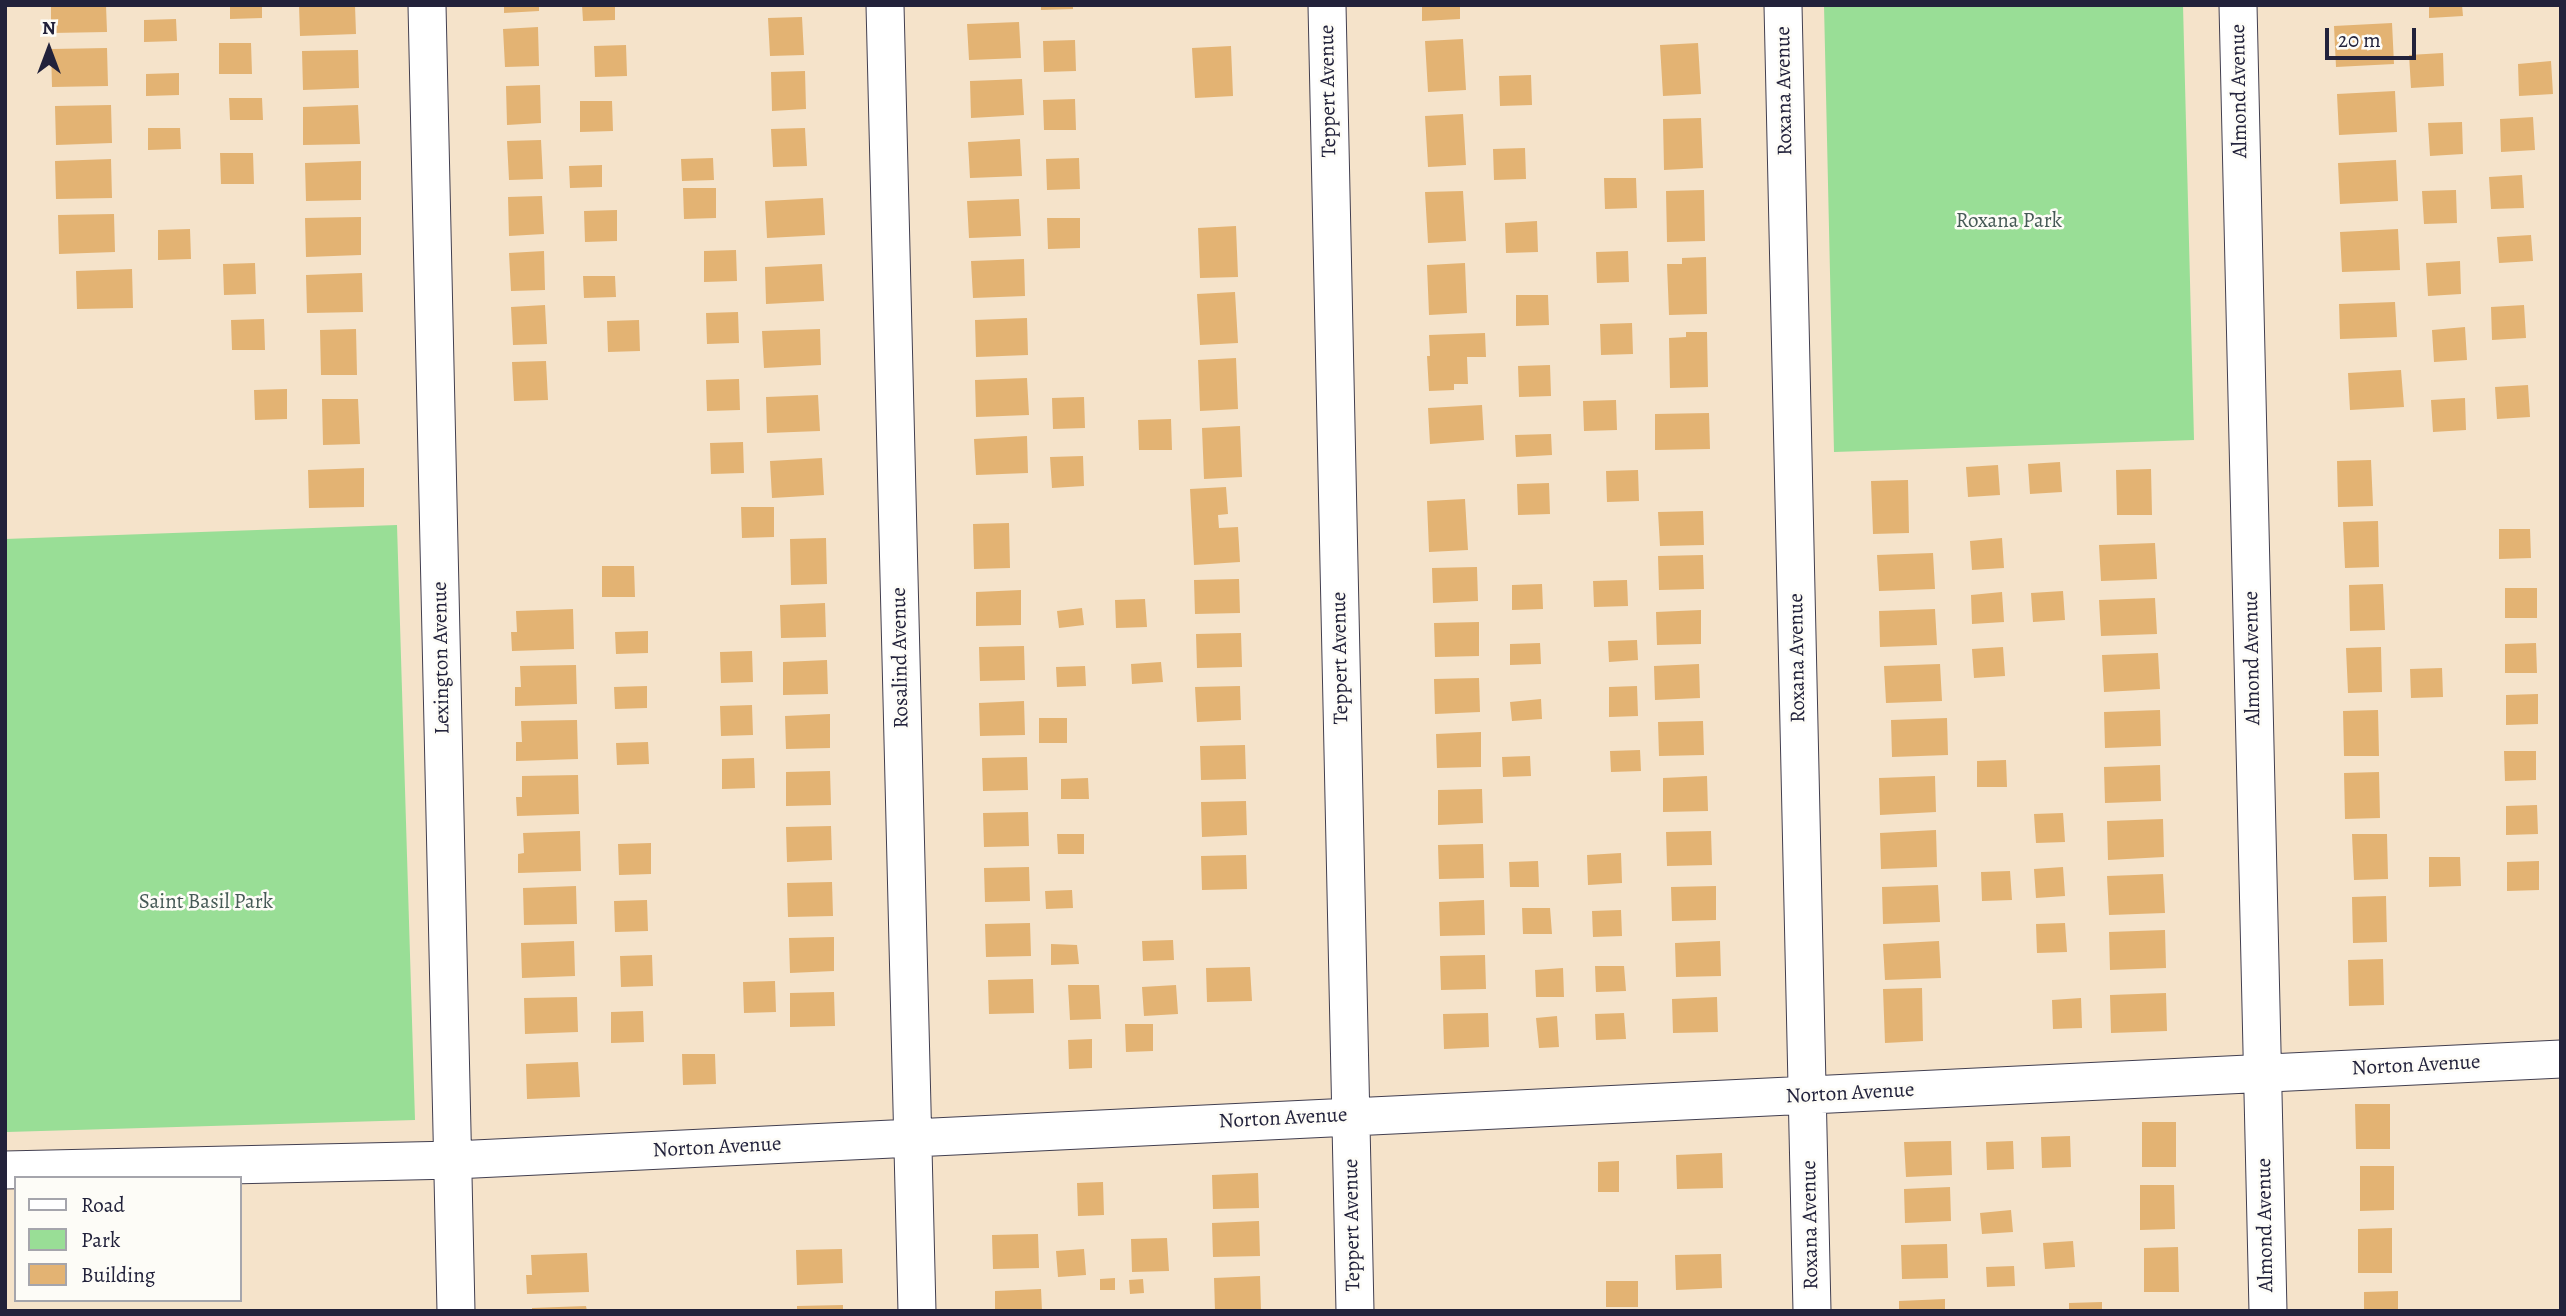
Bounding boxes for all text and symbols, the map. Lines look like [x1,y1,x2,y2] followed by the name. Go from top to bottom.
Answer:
[14,14,84,84] north arrow
[2328,14,2419,58] scale bar
[42,15,56,41] text: N
[1315,24,1343,158] street label: Teppert Avenue
[2226,24,2254,158] street label: Almond Avenue
[1771,26,1799,156] street label: Roxana Avenue
[2338,26,2381,54] text: 20 m
[1956,209,2062,235] park label: Roxana Park
[428,581,456,735] street label: Lexington Avenue
[887,587,915,729] street label: Rosalind Avenue
[1327,591,1355,725] street label: Teppert Avenue
[2239,591,2267,725] street label: Almond Avenue
[1784,593,1812,723] street label: Roxana Avenue
[139,890,273,916] park label: Saint Basil Park
[2351,1050,2481,1082] street label: Norton Avenue
[1785,1078,1915,1110] street label: Norton Avenue
[1218,1103,1348,1135] street label: Norton Avenue
[652,1132,782,1164] street label: Norton Avenue
[1339,1158,1367,1292] street label: Teppert Avenue
[2252,1158,2280,1292] street label: Almond Avenue
[1797,1160,1825,1290] street label: Roxana Avenue
[14,1176,242,1302] legend
[81,1191,125,1219] text: Road
[81,1226,120,1254] text: Park
[81,1261,155,1289] text: Building

